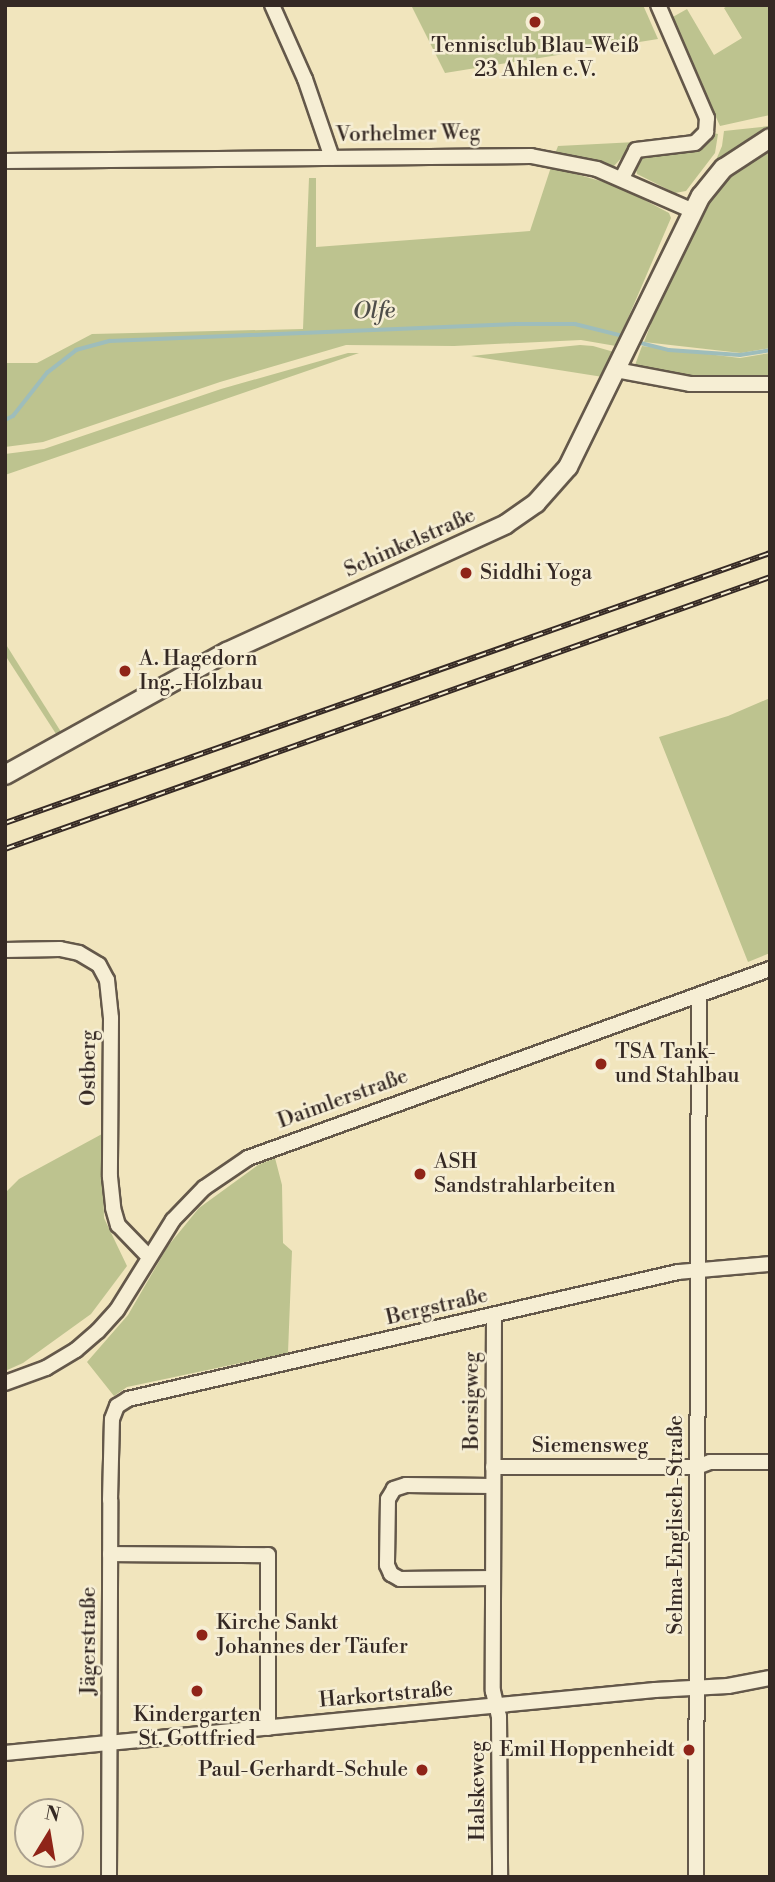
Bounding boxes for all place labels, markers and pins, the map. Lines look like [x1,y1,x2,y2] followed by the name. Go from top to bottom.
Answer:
[527,14,543,30] marker: Tennisclub Blau-Weiß 23 Ahlen e.V.
[431,33,639,83] place label: Tennisclub Blau-Weiß 23 Ahlen e.V.
[480,560,592,586] place label: Siddhi Yoga
[458,565,474,581] marker: Siddhi Yoga
[139,646,263,696] place label: A. Hagedorn Ing.-Holzbau
[117,663,133,679] marker: A. Hagedorn Ing.-Holzbau
[615,1039,739,1089] place label: TSA Tank- und Stahlbau
[593,1056,609,1072] marker: TSA Tank- und Stahlbau
[434,1149,615,1199] place label: ASH Sandstrahlarbeiten
[412,1166,428,1182] marker: ASH Sandstrahlarbeiten
[216,1610,408,1660] place label: Kirche Sankt Johannes der Täufer
[194,1627,210,1643] marker: Kirche Sankt Johannes der Täufer
[189,1683,205,1699] marker: Kindergarten St. Gottfried
[133,1702,261,1752] place label: Kindergarten St. Gottfried
[499,1737,675,1763] place label: Emil Hoppenheidt
[681,1742,697,1758] marker: Emil Hoppenheidt
[198,1757,408,1783] place label: Paul-Gerhardt-Schule
[414,1762,430,1778] marker: Paul-Gerhardt-Schule

